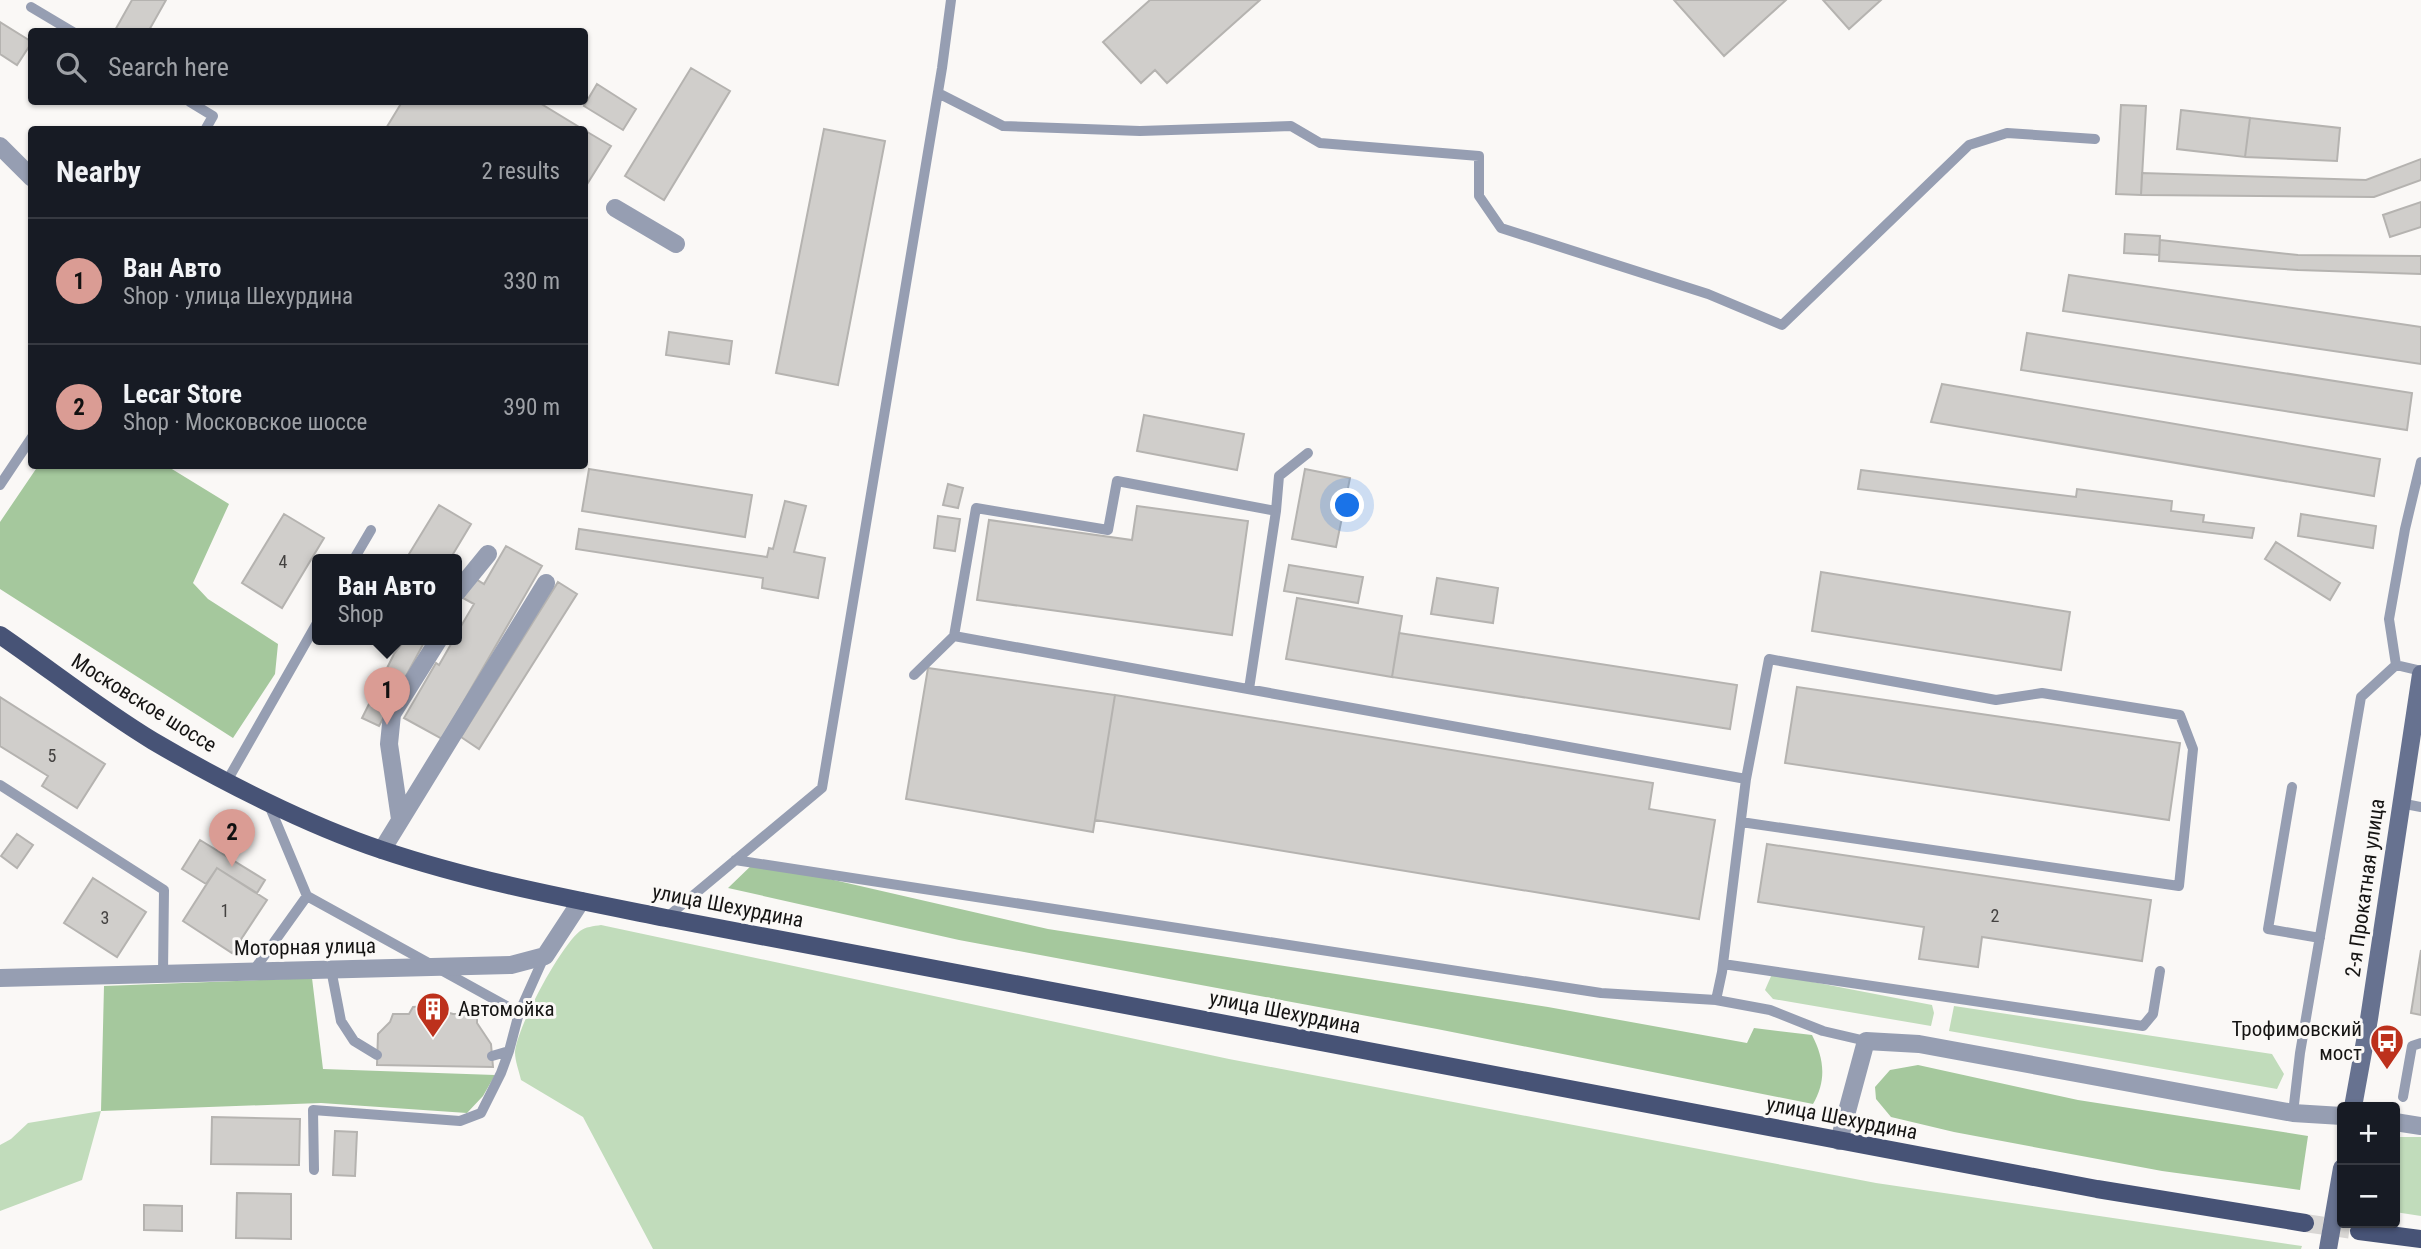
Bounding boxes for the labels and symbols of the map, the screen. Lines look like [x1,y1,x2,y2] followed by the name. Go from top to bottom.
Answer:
[1330,488,1364,522] your location
[279,551,288,572] house number: 4
[67,649,221,757] street label: Московское шоссе
[364,667,410,725] pin: 1
[48,745,57,766] house number: 5
[2341,797,2389,979] street label: 2-я Прокатная улица
[209,809,255,867] pin: 2
[650,880,806,932] street label: улица Шехурдина
[221,900,229,921] house number: 1
[1991,905,2000,926] house number: 2
[101,907,109,928] house number: 3
[234,934,376,960] street label: Моторная улица
[1207,986,1363,1038] street label: улица Шехурдина
[414,990,452,1039] building icon: Автомойка
[458,997,555,1021] place label: Автомойка
[2232,1017,2362,1065] place label: Трофимовский мост
[2368,1022,2406,1071] bus stop icon: Трофимовский мост
[1764,1092,1920,1144] street label: улица Шехурдина

